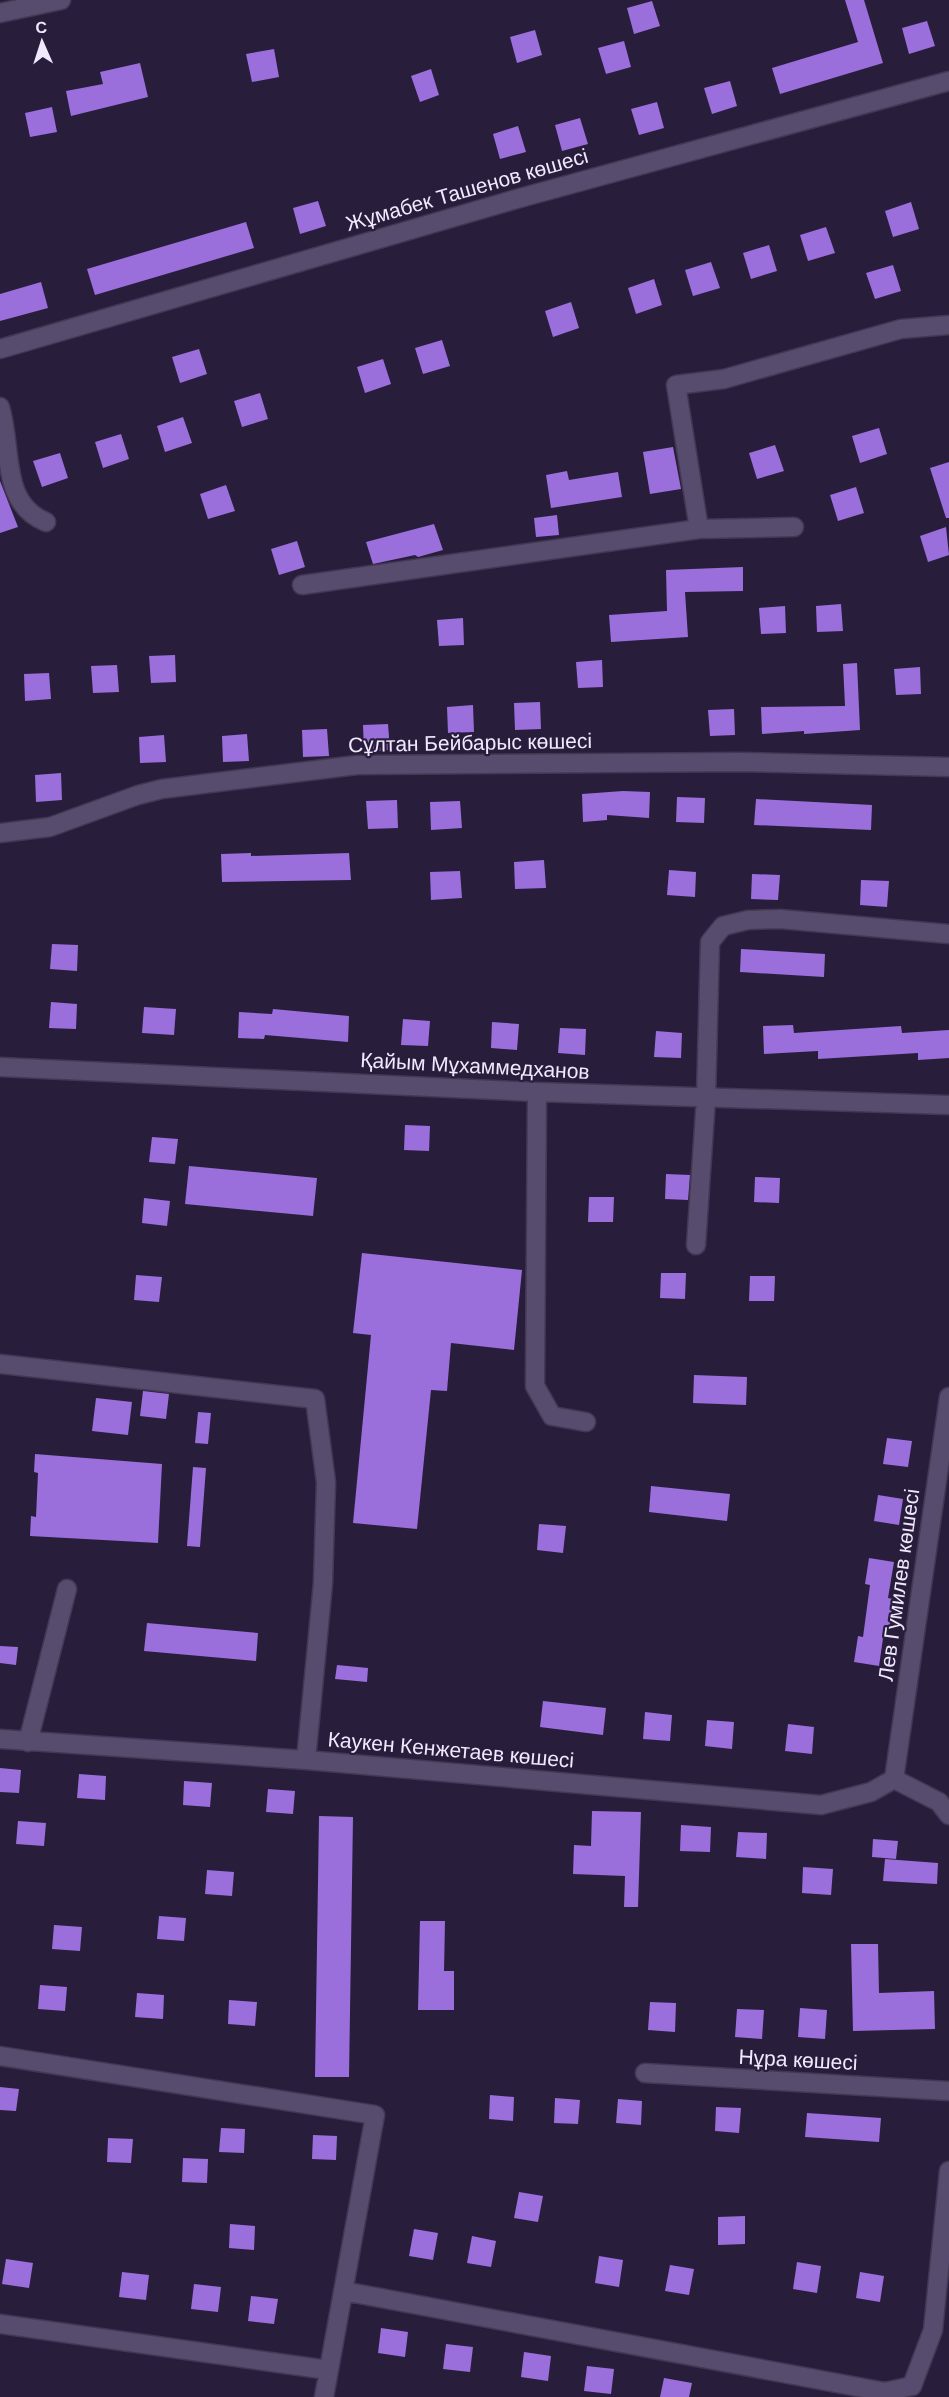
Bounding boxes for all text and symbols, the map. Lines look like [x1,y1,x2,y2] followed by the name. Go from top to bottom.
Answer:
[12,12,72,72] north arrow
[35,17,48,38] text: С
[343,142,591,238] street label: Жұмабек Ташенов көшесі
[348,727,592,759] street label: Сұлтан Бейбарыс көшесі
[360,1046,590,1086] street label: Қайым Мұхаммедханов
[872,1487,926,1683] street label: Лев Гумилев көшесі
[327,1725,575,1775] street label: Каукен Кенжетаев көшесі
[738,2043,858,2077] street label: Нұра көшесі

